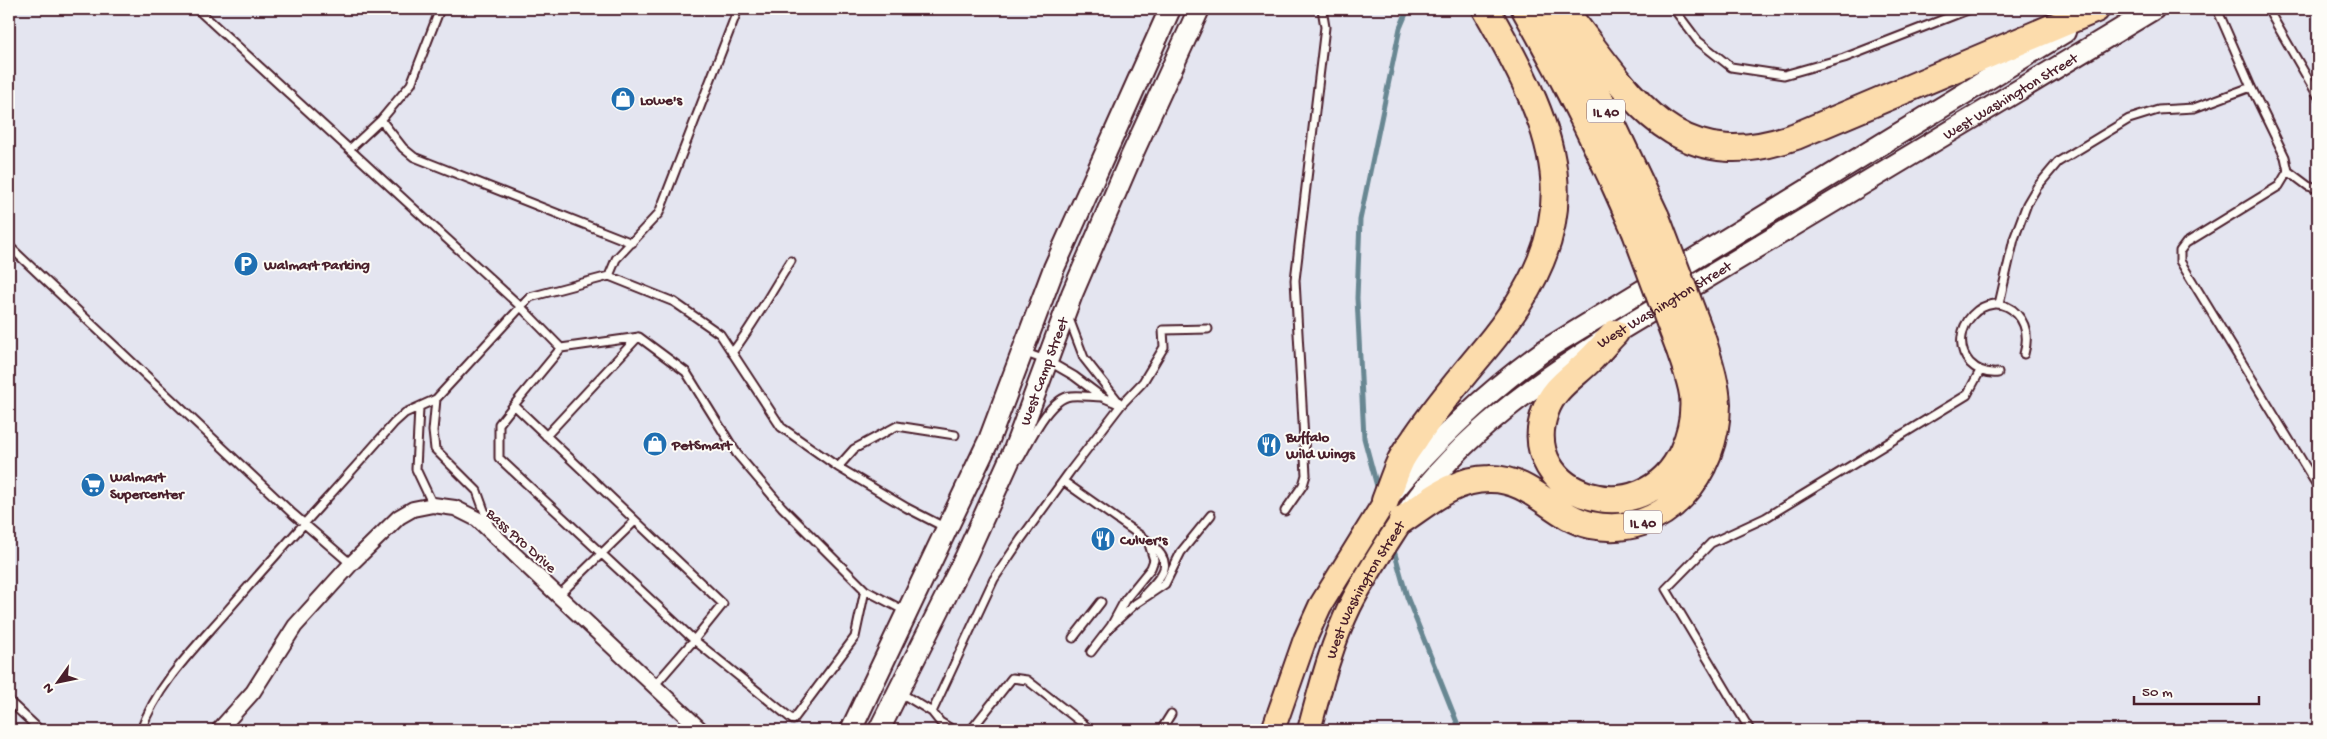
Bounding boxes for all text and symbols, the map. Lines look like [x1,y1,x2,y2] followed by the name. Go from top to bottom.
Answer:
[1940,49,2083,145] street label: West Washington Street
[610,86,636,112] shop icon: Lowe's
[640,92,683,110] place label: Lowe's
[1587,100,1625,122] road number: IL 40
[233,251,259,277] parking icon: Walmart Parking
[263,257,370,275] place label: Walmart Parking
[1594,257,1737,353] street label: West Washington Street
[1017,314,1074,428] street label: West Camp Street
[1285,429,1356,464] place label: Buffalo Wild Wings
[642,431,668,457] shop icon: PetSmart
[1256,432,1282,458] restaurant icon: Buffalo Wild Wings
[671,437,733,455] place label: PetSmart
[109,469,185,504] place label: Walmart Supercenter
[80,472,106,498] supermarket icon: Walmart Supercenter
[481,505,560,578] street label: Bass Pro Drive
[1624,511,1662,534] road number: IL 40
[1323,517,1411,661] street label: West Washington Street
[1090,526,1116,552] restaurant icon: Culver's
[1119,532,1169,550] place label: Culver's
[32,656,82,706] north arrow
[2134,674,2260,706] scale bar
[40,679,59,696] text: N
[2142,684,2173,702] text: 50 m

